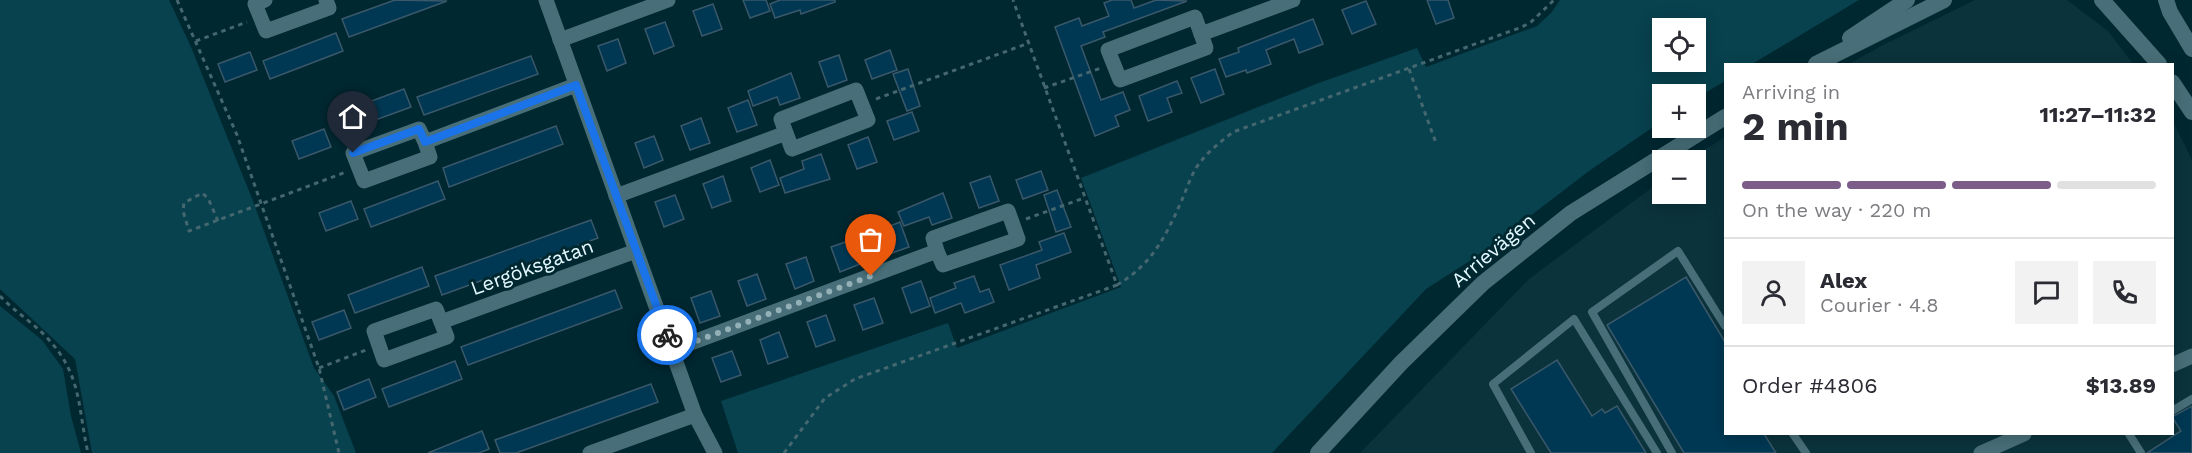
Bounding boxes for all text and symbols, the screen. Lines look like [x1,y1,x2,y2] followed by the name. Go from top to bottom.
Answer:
[1652,18,1706,204] map controls
[1652,18,1706,72] button: locate
[1742,80,1840,104] text: Arriving in
[1652,84,1706,138] button: +
[327,91,378,153] pin
[336,100,369,133] icon: home
[2039,102,2156,127] text: 11:27–11:32
[1742,104,1849,149] text: 2 min
[1652,150,1706,204] button: −
[1742,198,1931,222] text: On the way · 220 m
[1446,208,1540,292] street label: Arrievägen
[845,214,896,276] pin
[854,223,887,256] icon: bag
[467,234,597,300] street label: Lergöksgatan
[1742,261,1805,324] button: person
[2015,261,2078,324] button: chat
[2093,261,2156,324] button: phone
[1820,268,1867,293] text: Alex
[1820,293,1939,317] text: Courier · 4.8
[637,305,697,365] courier
[651,319,684,352] icon: bike
[1742,373,1878,398] text: Order #4806
[2086,373,2156,398] text: $13.89

